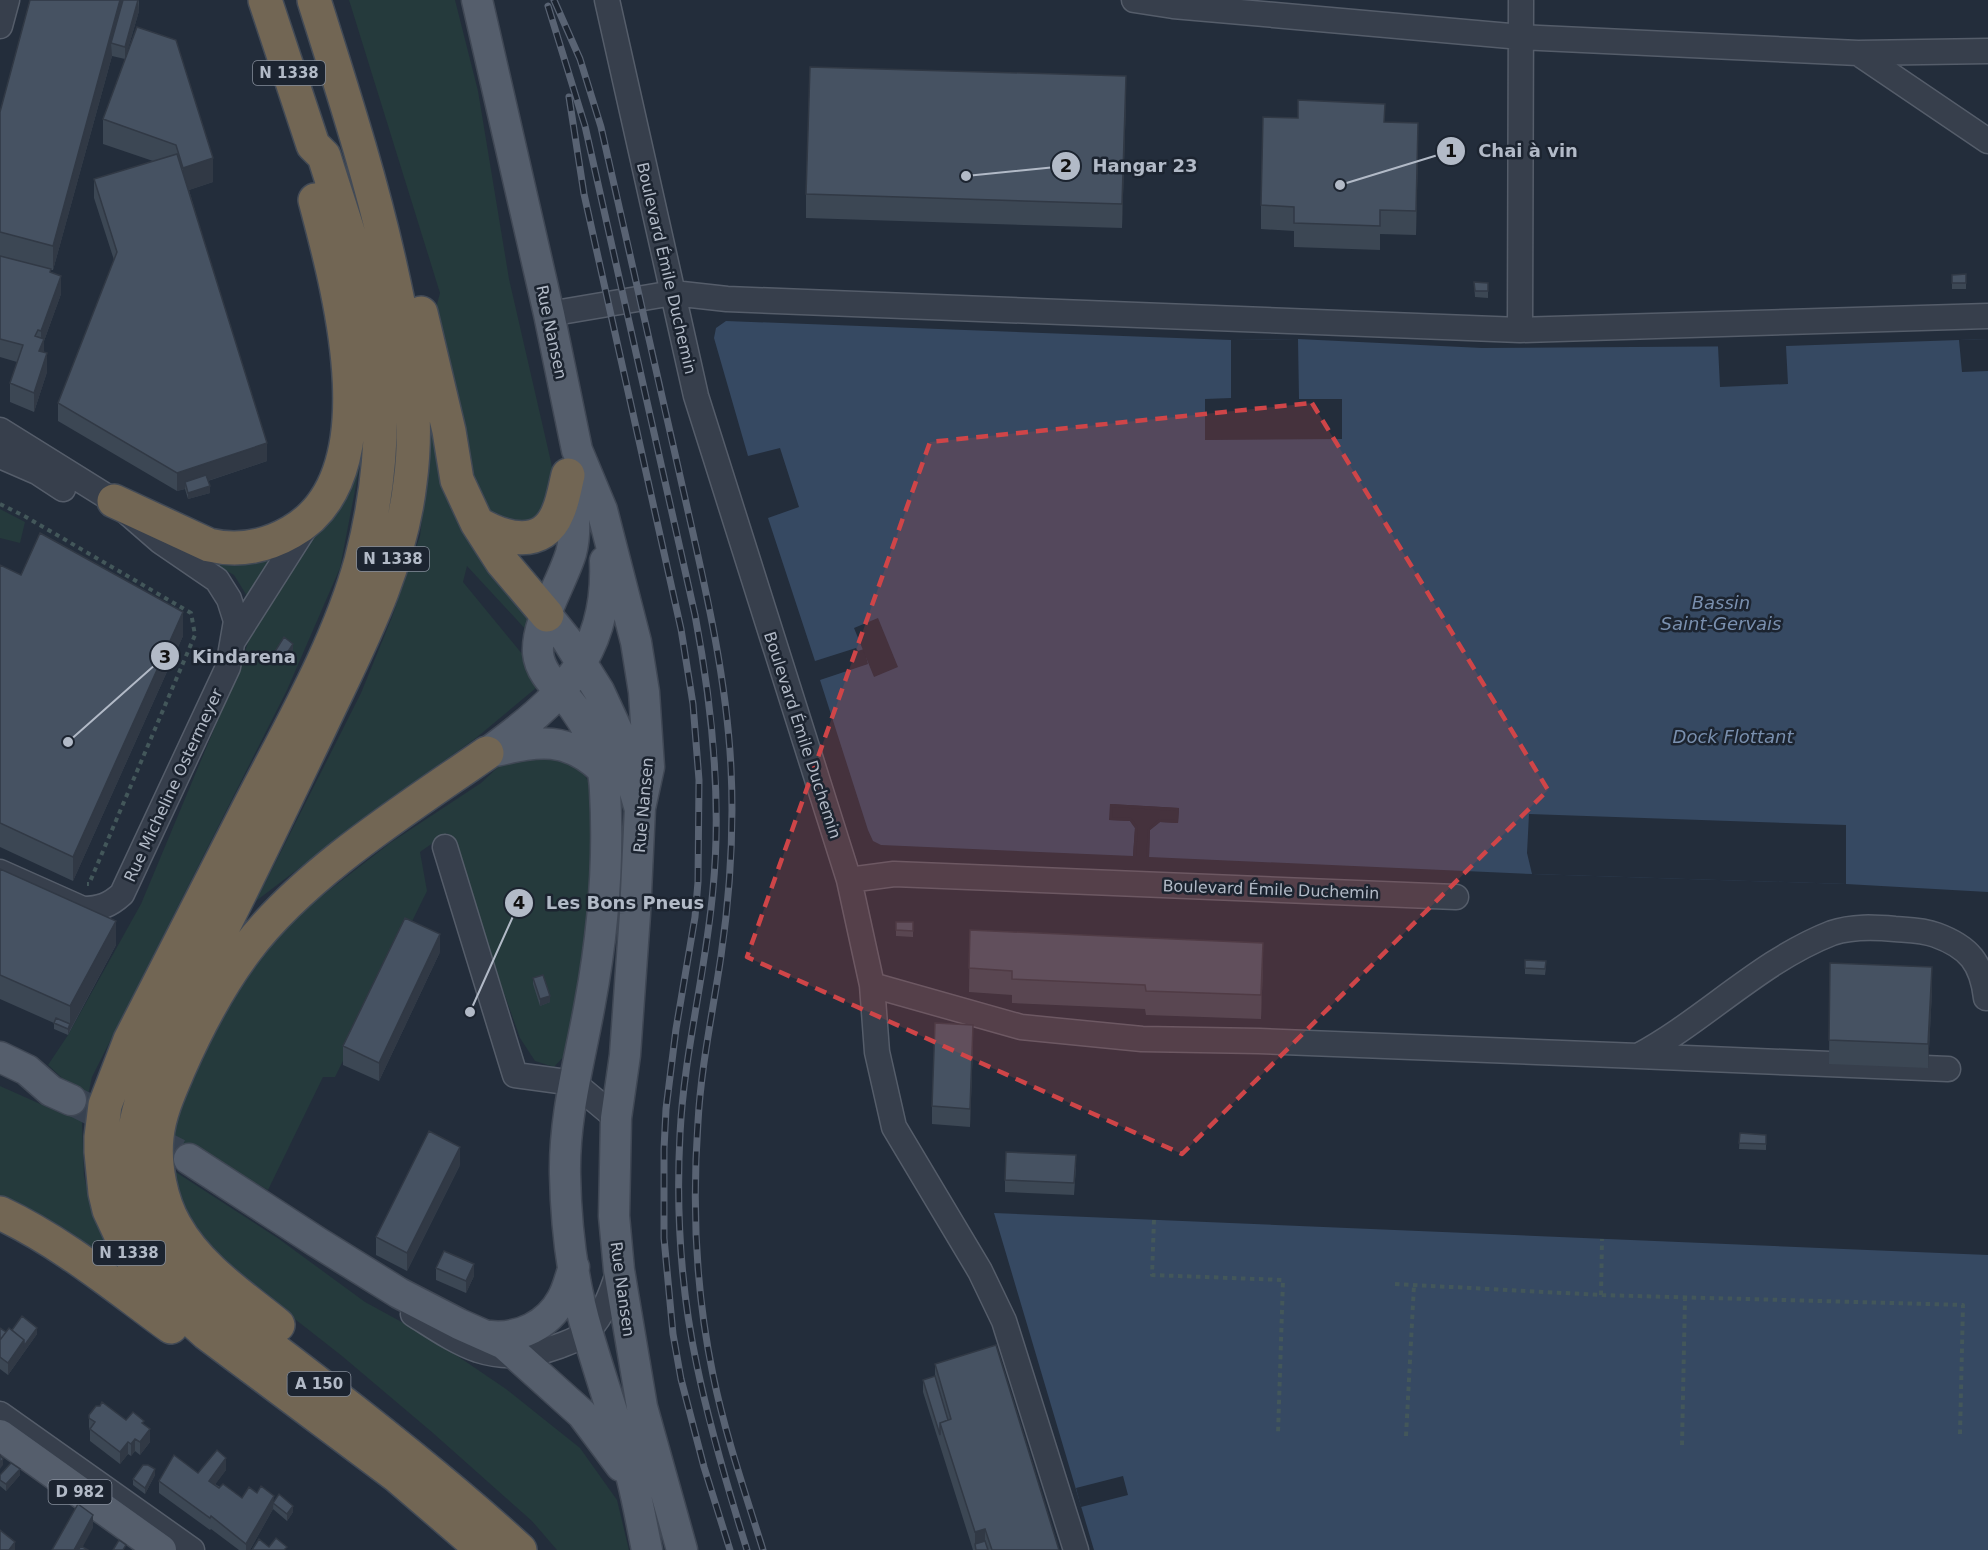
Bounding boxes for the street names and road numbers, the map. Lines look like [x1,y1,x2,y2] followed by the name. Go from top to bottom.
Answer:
[253,61,325,85] road number: N 1338
[633,160,700,376] street label: Boulevard Émile Duchemin
[532,283,571,381] street label: Rue Nansen
[357,547,429,571] road number: N 1338
[760,629,845,841] street label: Boulevard Émile Duchemin
[120,685,227,885] street label: Rue Micheline Ostermeyer
[630,757,657,854] street label: Rue Nansen
[1162,876,1380,903] street label: Boulevard Émile Duchemin
[606,1240,639,1338] street label: Rue Nansen
[93,1241,165,1265] road number: N 1338
[288,1372,350,1396] road number: A 150
[48,1480,112,1504] road number: D 982

